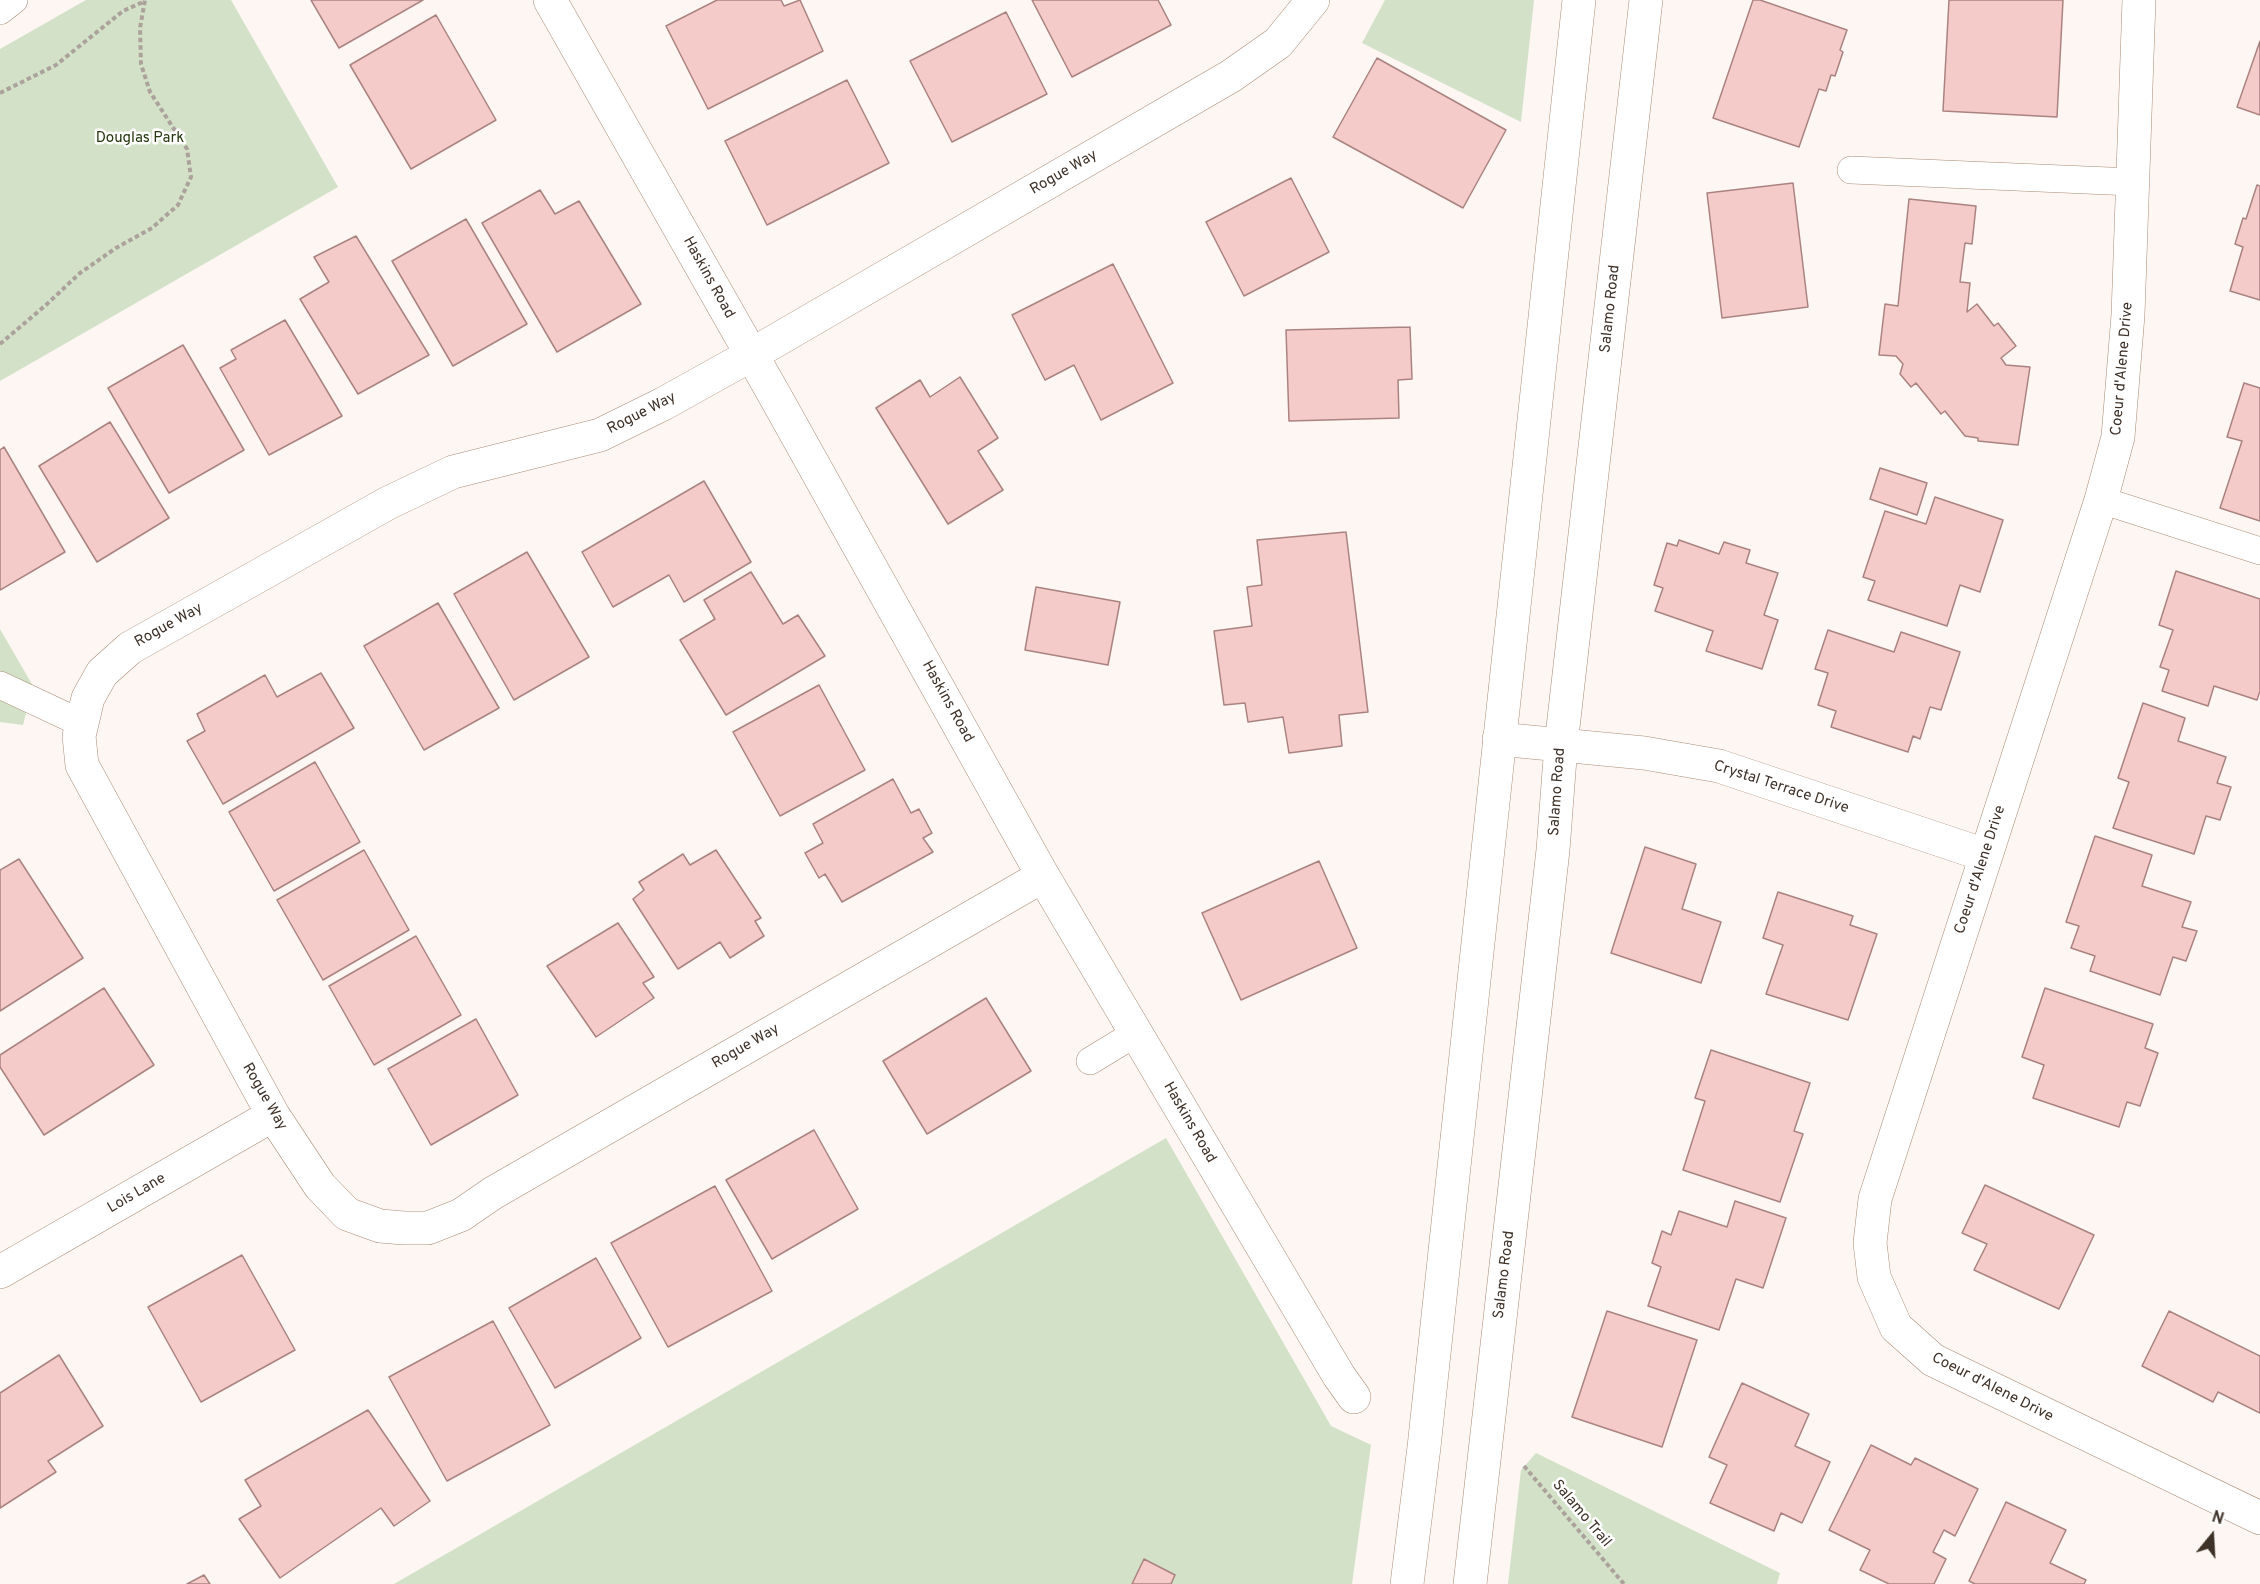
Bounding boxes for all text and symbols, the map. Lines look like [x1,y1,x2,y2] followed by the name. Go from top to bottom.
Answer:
[96,130,184,148] park label: Douglas Park
[1027,147,1101,199] street label: Rogue Way
[678,234,738,322] street label: Haskins Road
[1597,264,1625,354] street label: Salamo Road
[2108,301,2138,437] street label: Coeur d'Alene Drive
[605,389,679,439] street label: Rogue Way
[132,600,206,652] street label: Rogue Way
[917,658,977,746] street label: Haskins Road
[1546,747,1570,837] street label: Salamo Road
[1711,758,1851,818] street label: Crystal Terrace Drive
[1952,803,2010,937] street label: Coeur d'Alene Drive
[709,1021,783,1073] street label: Rogue Way
[238,1060,290,1134] street label: Rogue Way
[1159,1079,1219,1167] street label: Haskins Road
[105,1170,169,1218] street label: Lois Lane
[1491,1230,1519,1320] street label: Salamo Road
[1928,1350,2056,1426] street label: Coeur d'Alene Drive
[1548,1477,1614,1551] street label: Salamo Trail
[2182,1506,2242,1566] north arrow
[2209,1508,2226,1530] text: N

